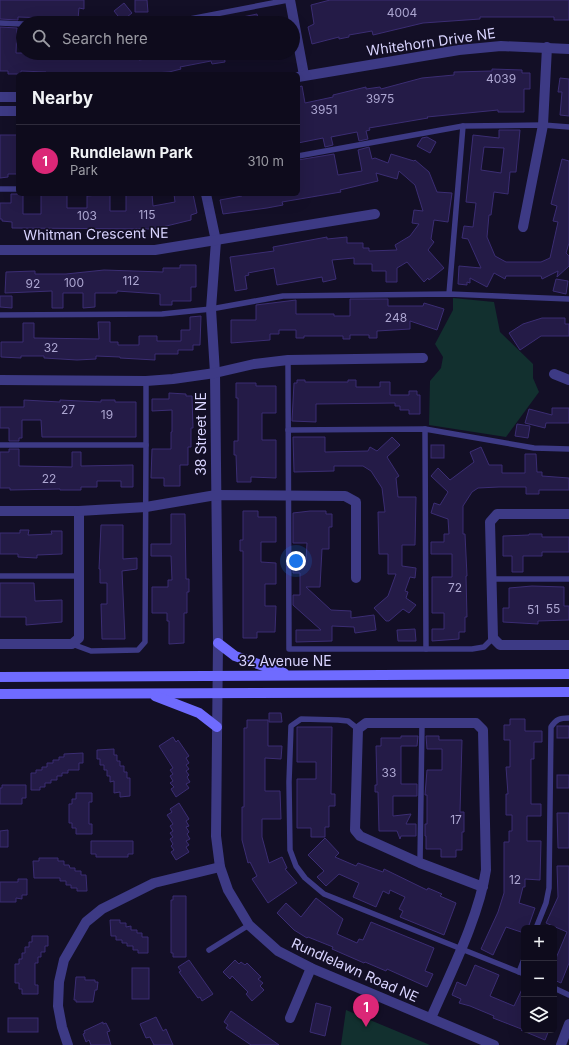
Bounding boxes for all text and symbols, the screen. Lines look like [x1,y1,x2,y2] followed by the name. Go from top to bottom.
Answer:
[387,5,418,20] house number: 4004
[16,16,300,60] search box
[365,24,497,59] street label: Whitehorn Drive NE
[30,27,52,49] icon: search
[62,29,148,48] text: Search here
[486,71,516,86] house number: 4039
[32,88,93,108] text: Nearby
[366,91,394,106] house number: 3975
[310,102,338,117] house number: 3951
[70,143,193,162] text: Rundlelawn Park
[42,153,48,169] text: 1
[247,153,284,169] text: 310 m
[70,162,98,178] text: Park
[138,207,156,222] house number: 115
[77,208,97,223] house number: 103
[23,224,169,243] street label: Whitman Crescent NE
[122,273,140,288] house number: 112
[64,275,84,290] house number: 100
[26,276,40,291] house number: 92
[385,310,407,325] house number: 248
[44,340,58,355] house number: 32
[192,392,209,476] street label: 38 Street NE
[61,402,75,417] house number: 27
[101,407,113,422] house number: 19
[42,471,56,486] house number: 22
[286,551,306,571] your location
[448,580,462,595] house number: 72
[546,601,560,616] house number: 55
[527,602,539,617] house number: 51
[238,652,332,669] street label: 32 Avenue NE
[382,765,396,780] house number: 33
[450,812,462,827] house number: 17
[509,872,521,887] house number: 12
[521,925,557,1033] map controls
[521,925,557,961] button: +
[289,934,421,1005] street label: Rundlelawn Road NE
[521,961,557,997] button: −
[353,994,379,1027] pin: 1
[521,997,557,1033] button: layers

